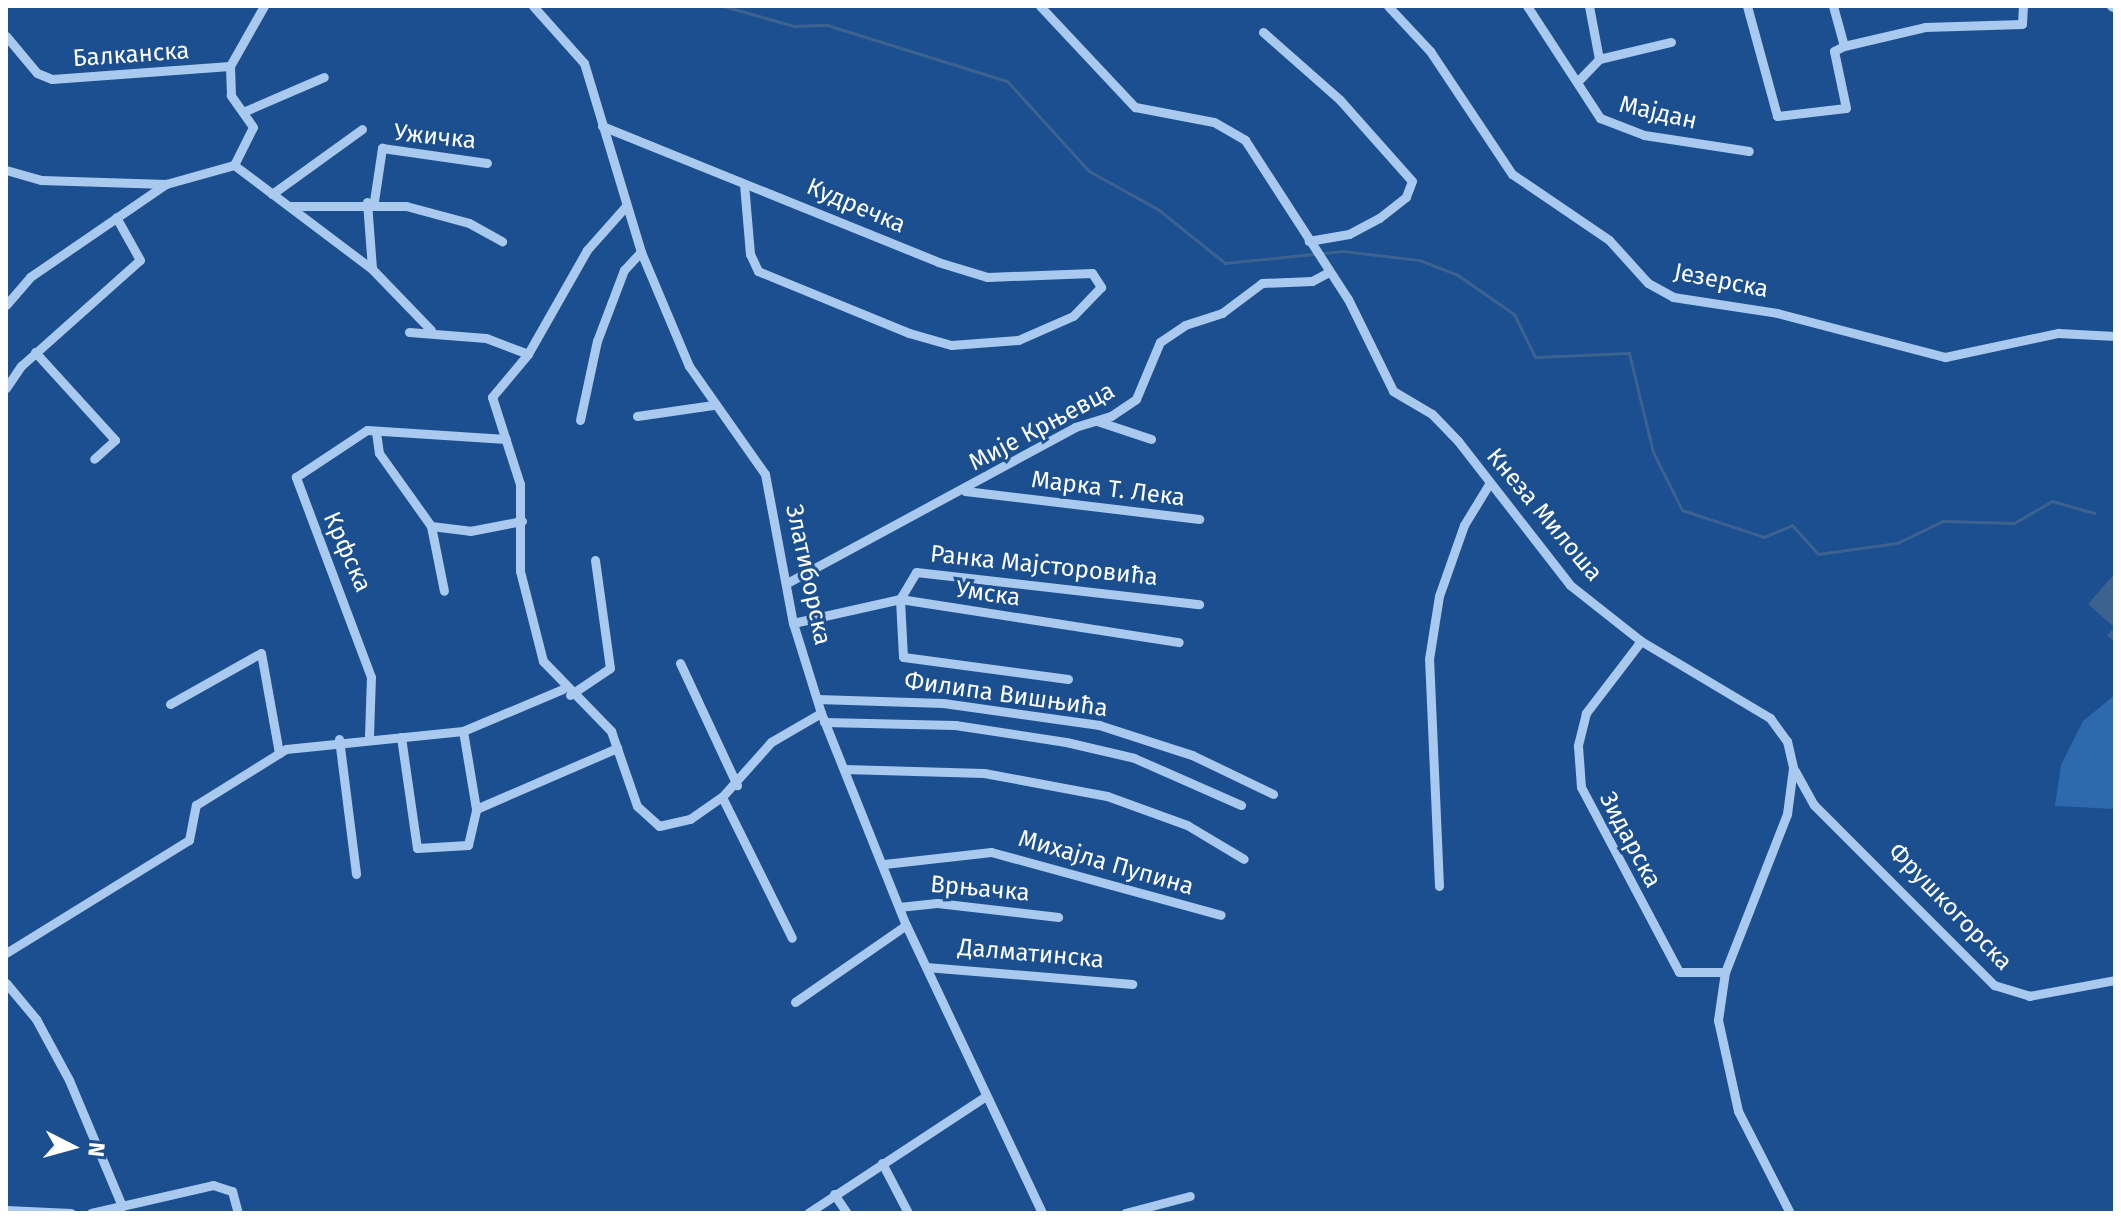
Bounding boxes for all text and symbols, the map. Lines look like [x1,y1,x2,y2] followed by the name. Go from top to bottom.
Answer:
[72,37,190,73] street label: Балканска
[1616,90,1700,136] street label: Мајдан
[393,118,477,156] street label: Ужичка
[802,172,910,240] street label: Кудречка
[1671,258,1771,304] street label: Језерска
[964,377,1120,477] street label: Мије Крњевца
[1480,443,1608,587] street label: Кнеза Милоша
[1030,465,1186,513] street label: Марка Т. Лека
[779,502,837,648] street label: Златиборска
[317,508,377,596] street label: Крфска
[929,540,1159,592] street label: Ранка Мајсторовића
[954,575,1022,613] street label: Умска
[902,666,1110,724] street label: Филипа Вишњића
[1593,787,1667,893] street label: Зидарска
[1015,824,1197,902] street label: Михајла Пупина
[1882,837,2018,977] street label: Фрушкогорска
[929,870,1031,908] street label: Врњачка
[957,933,1105,975] street label: Далматинска
[32,1107,112,1187] north arrow
[82,1141,111,1158] text: N

